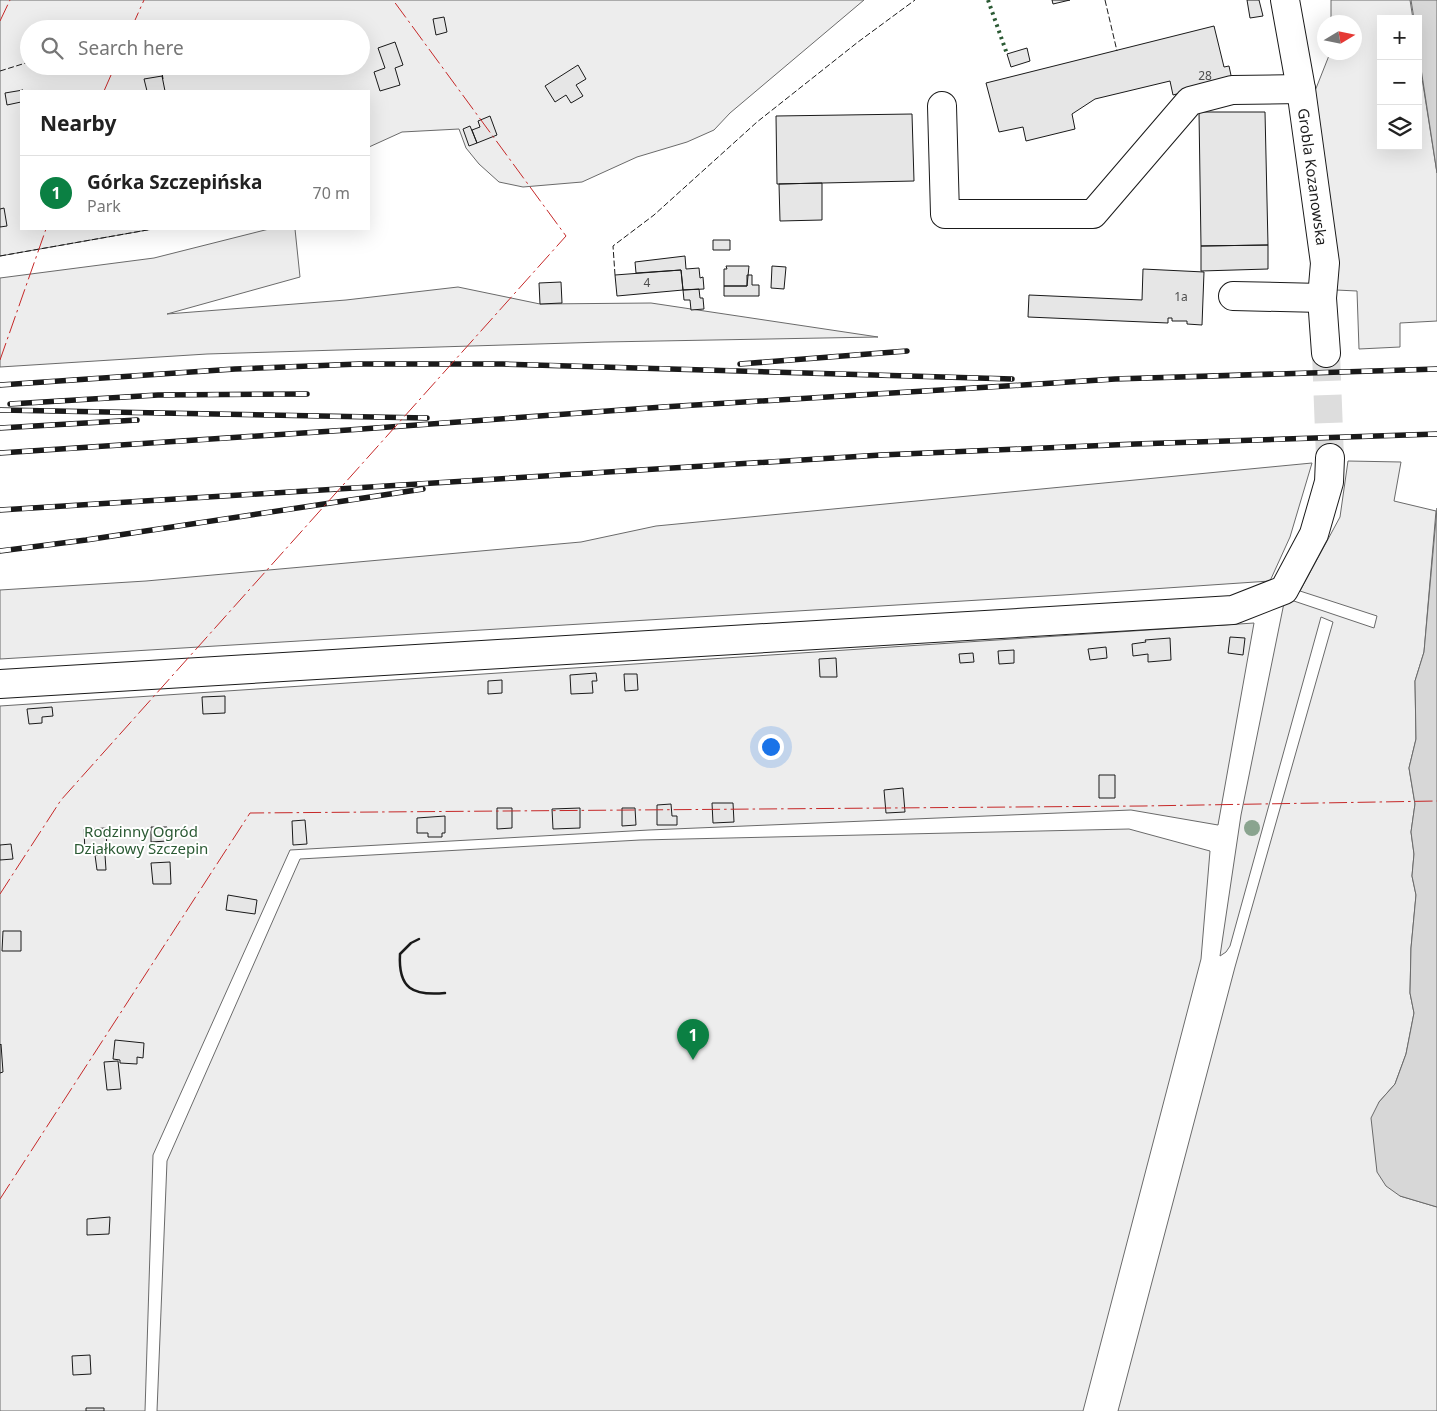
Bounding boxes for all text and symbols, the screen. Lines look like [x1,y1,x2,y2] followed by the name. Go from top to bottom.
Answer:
[1317,15,1362,60] north arrow
[1377,15,1422,150] map controls
[1377,15,1422,60] button: +
[20,20,370,75] search box
[38,34,66,62] icon: search
[78,35,184,61] text: Search here
[1377,60,1422,105] button: −
[1198,67,1212,84] house number: 28
[1377,105,1422,150] button: layers
[1294,107,1332,247] street label: Grobla Kozanowska
[40,109,116,137] text: Nearby
[87,169,262,195] text: Górka Szczepińska
[51,182,61,204] text: 1
[313,182,350,204] text: 70 m
[87,195,121,217] text: Park
[644,274,651,291] house number: 4
[1174,288,1188,305] house number: 1a
[758,734,784,760] your location
[74,821,208,858] park label: Rodzinny Ogród Działkowy Szczepin
[677,1019,709,1060] pin: 1

